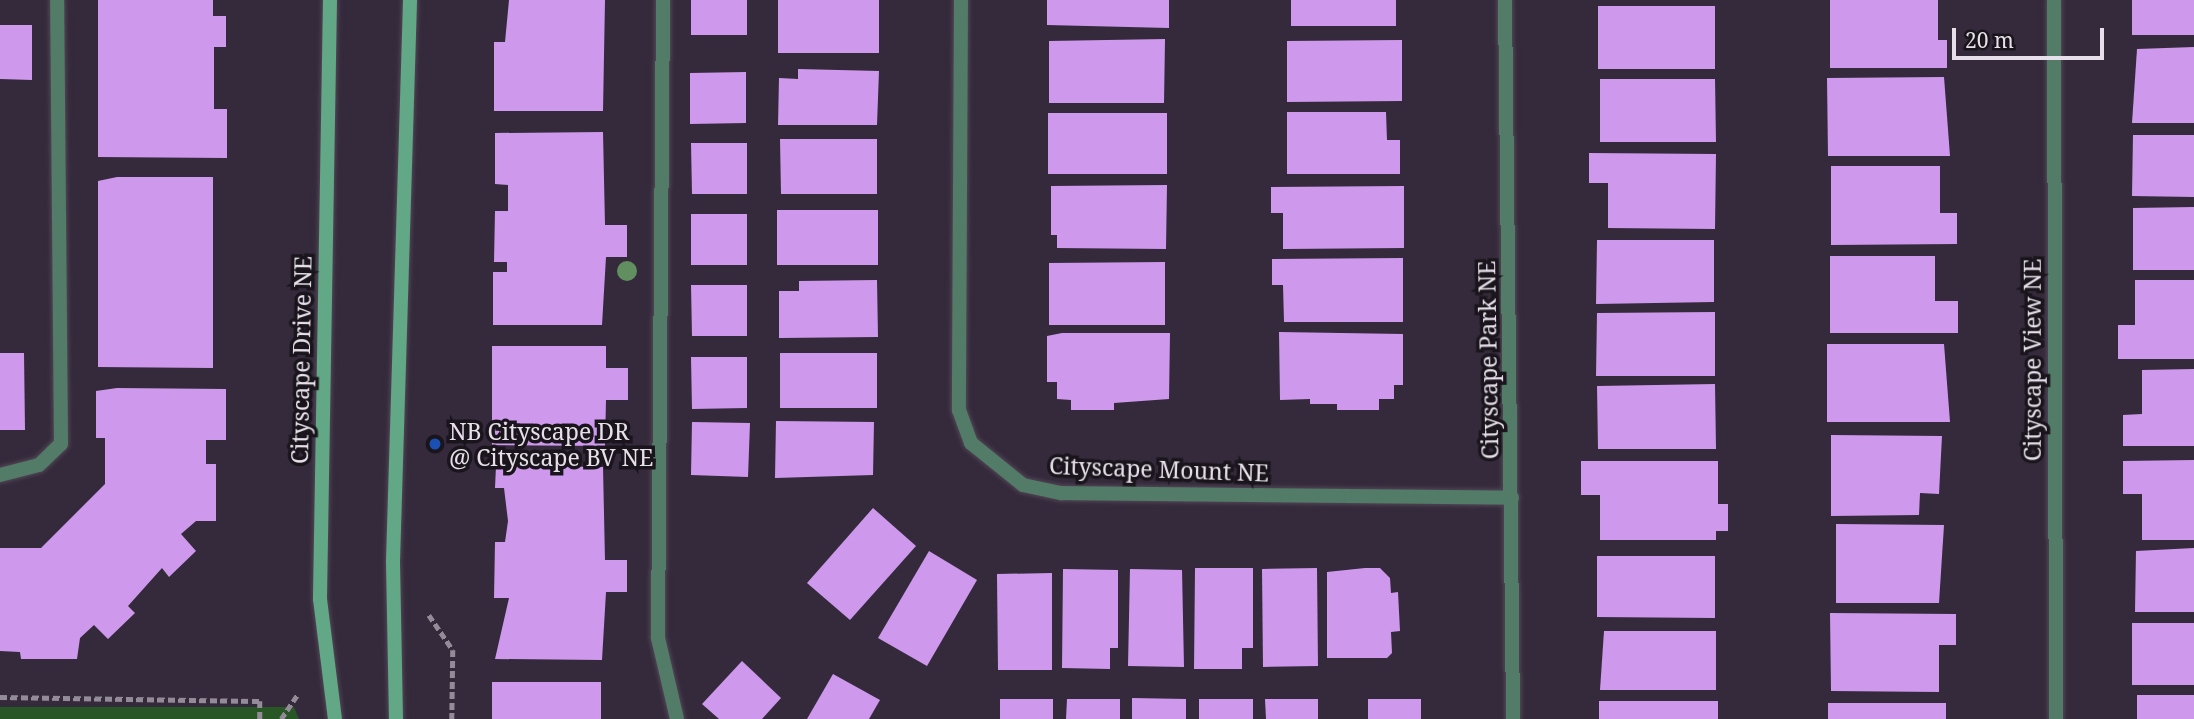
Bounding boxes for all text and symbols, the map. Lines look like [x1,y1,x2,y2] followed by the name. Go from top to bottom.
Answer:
[1956,14,2108,58] scale bar
[1965,26,2014,54] text: 20 m
[285,256,317,464] street label: Cityscape Drive NE
[2018,259,2046,461] street label: Cityscape View NE
[1472,260,1504,460] street label: Cityscape Park NE
[449,417,653,471] place label: NB Cityscape DR @ Cityscape BV NE
[427,436,443,452] marker: NB Cityscape DR @ Cityscape BV NE
[1049,451,1269,487] street label: Cityscape Mount NE

